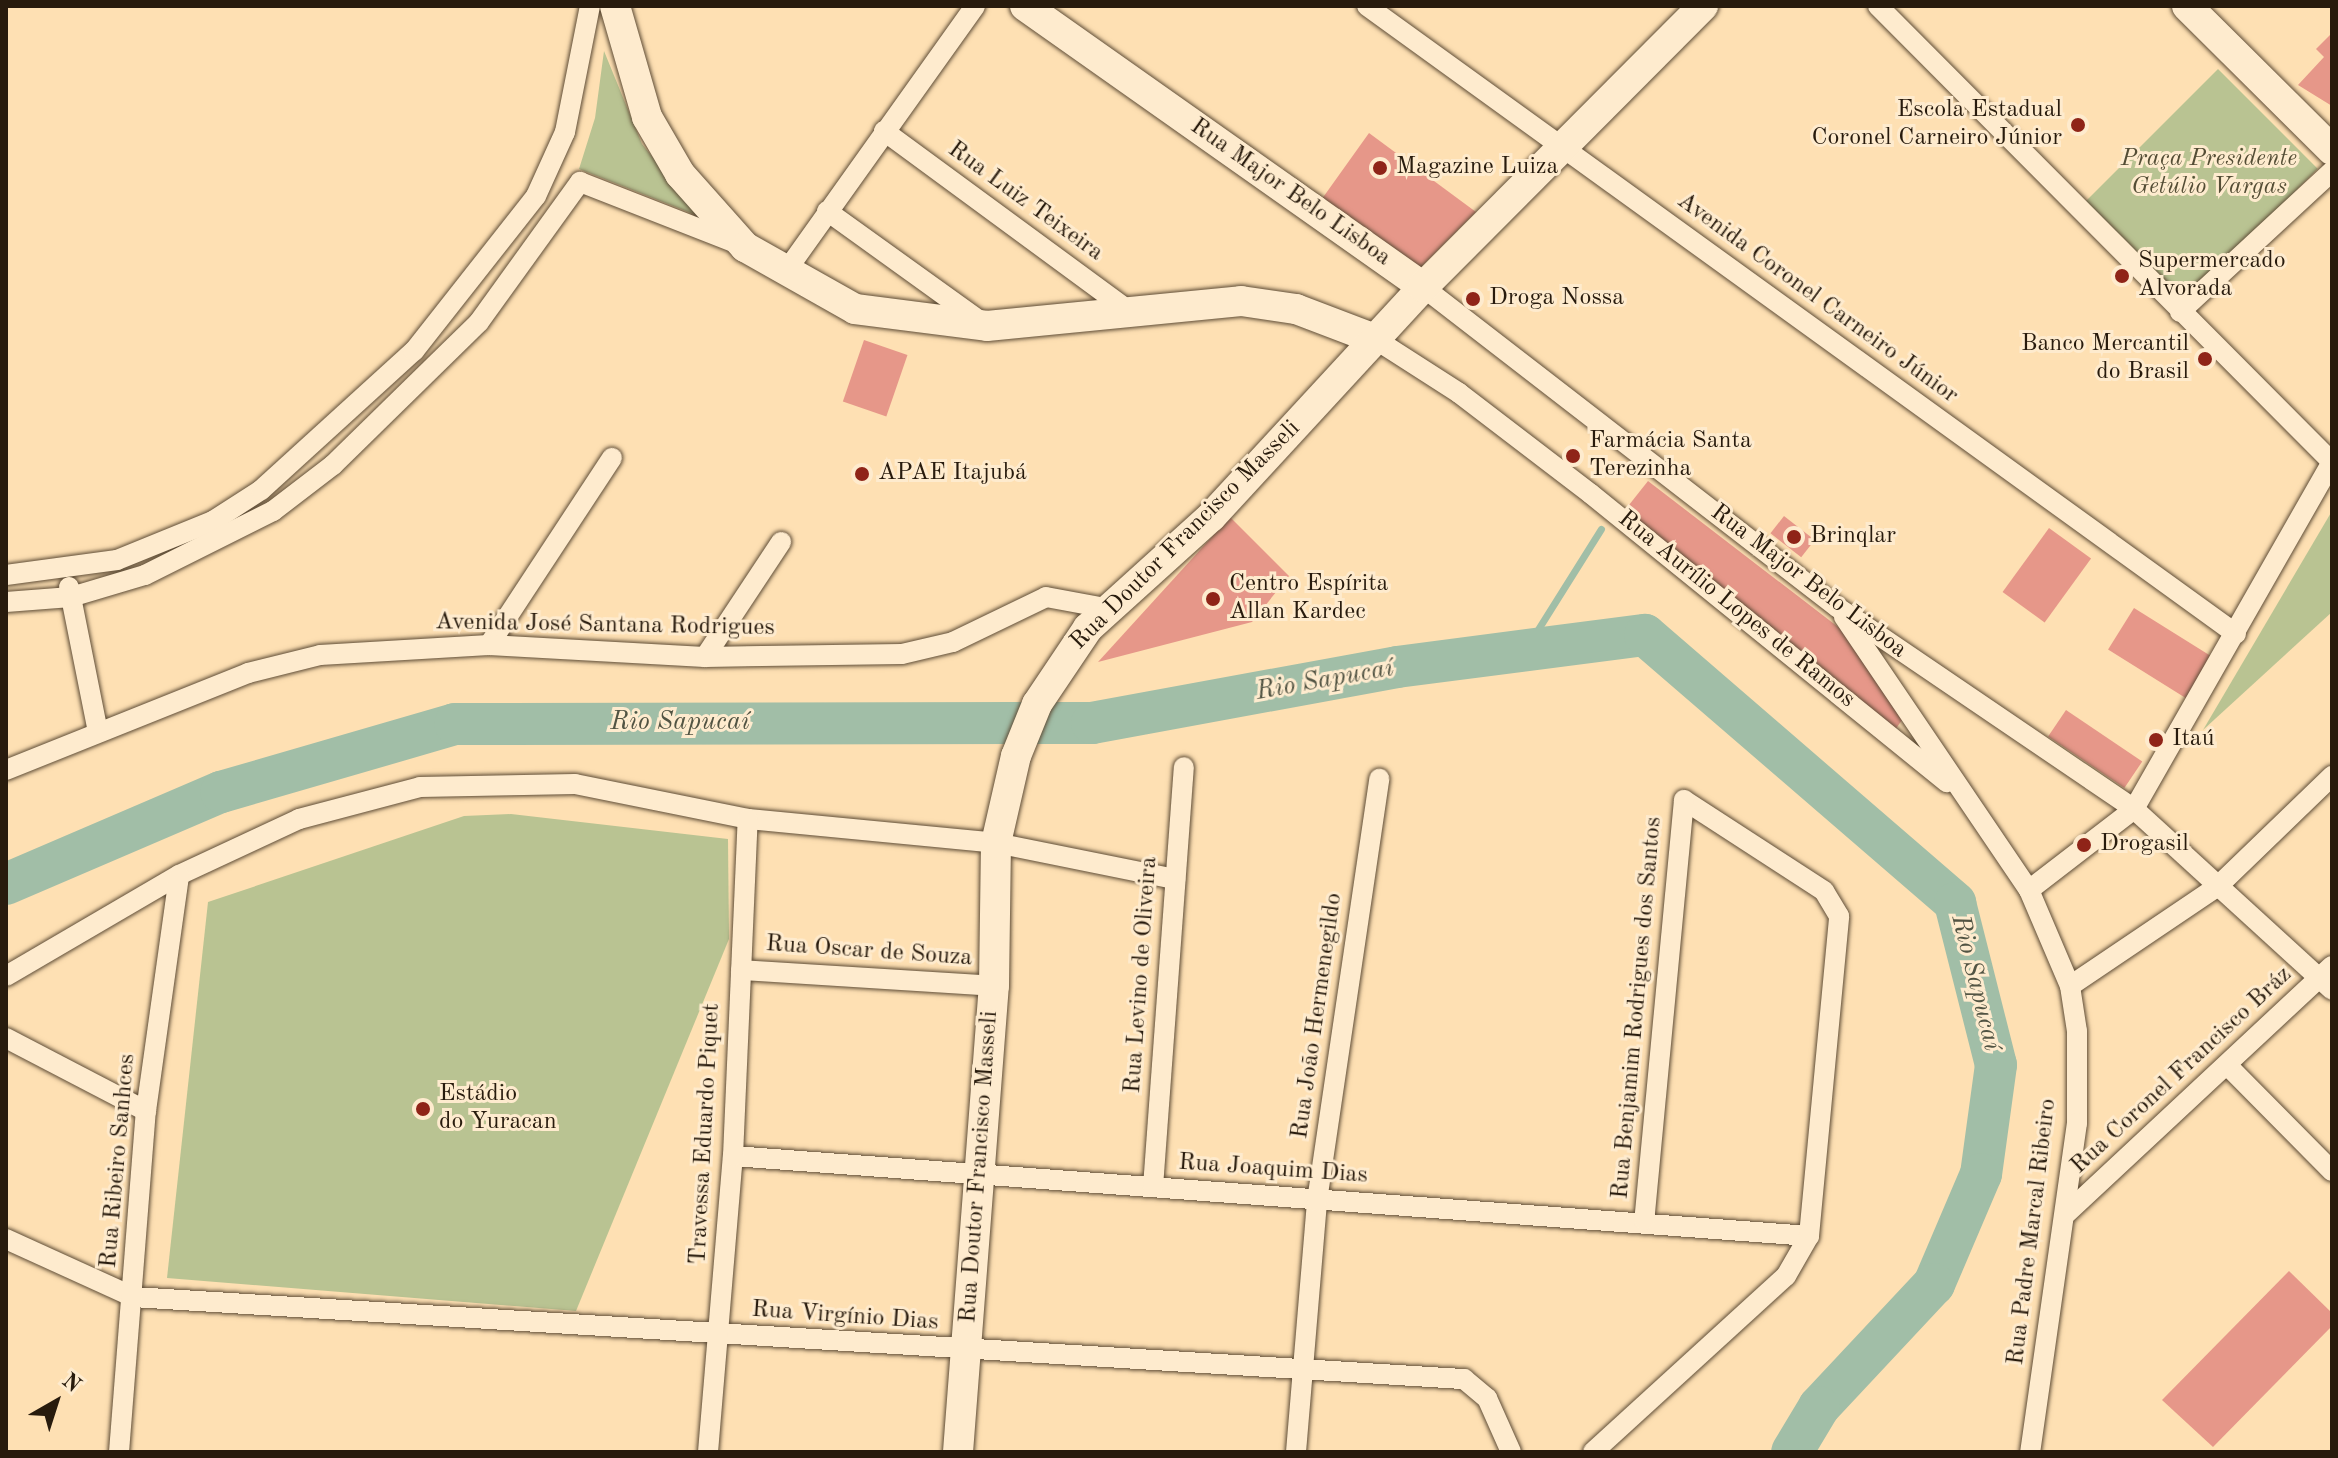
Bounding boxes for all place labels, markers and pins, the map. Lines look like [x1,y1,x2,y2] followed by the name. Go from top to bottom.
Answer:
[1811,97,2062,153] place label: Escola Estadual Coronel Carneiro Júnior
[2069,116,2087,134] marker: Escola Estadual Coronel Carneiro Júnior
[1396,154,1558,182] place label: Magazine Luiza
[1371,159,1389,177] marker: Magazine Luiza
[2138,248,2286,304] place label: Supermercado Alvorada
[2113,267,2131,285] marker: Supermercado Alvorada
[1489,285,1624,313] place label: Droga Nossa
[1464,290,1482,308] marker: Droga Nossa
[2021,331,2189,387] place label: Banco Mercantil do Brasil
[2196,350,2214,368] marker: Banco Mercantil do Brasil
[1589,428,1752,484] place label: Farmácia Santa Terezinha
[1564,447,1582,465] marker: Farmácia Santa Terezinha
[878,460,1027,488] place label: APAE Itajubá
[853,465,871,483] marker: APAE Itajubá
[1810,523,1896,551] place label: Brinqlar
[1785,528,1803,546] marker: Brinqlar
[1229,571,1388,627] place label: Centro Espírita Allan Kardec
[1204,590,1222,608] marker: Centro Espírita Allan Kardec
[2172,726,2215,754] place label: Itaú
[2147,731,2165,749] marker: Itaú
[2100,831,2189,859] place label: Drogasil
[2075,836,2093,854] marker: Drogasil
[439,1081,557,1137] place label: Estádio do Yuracan
[414,1100,432,1118] marker: Estádio do Yuracan

